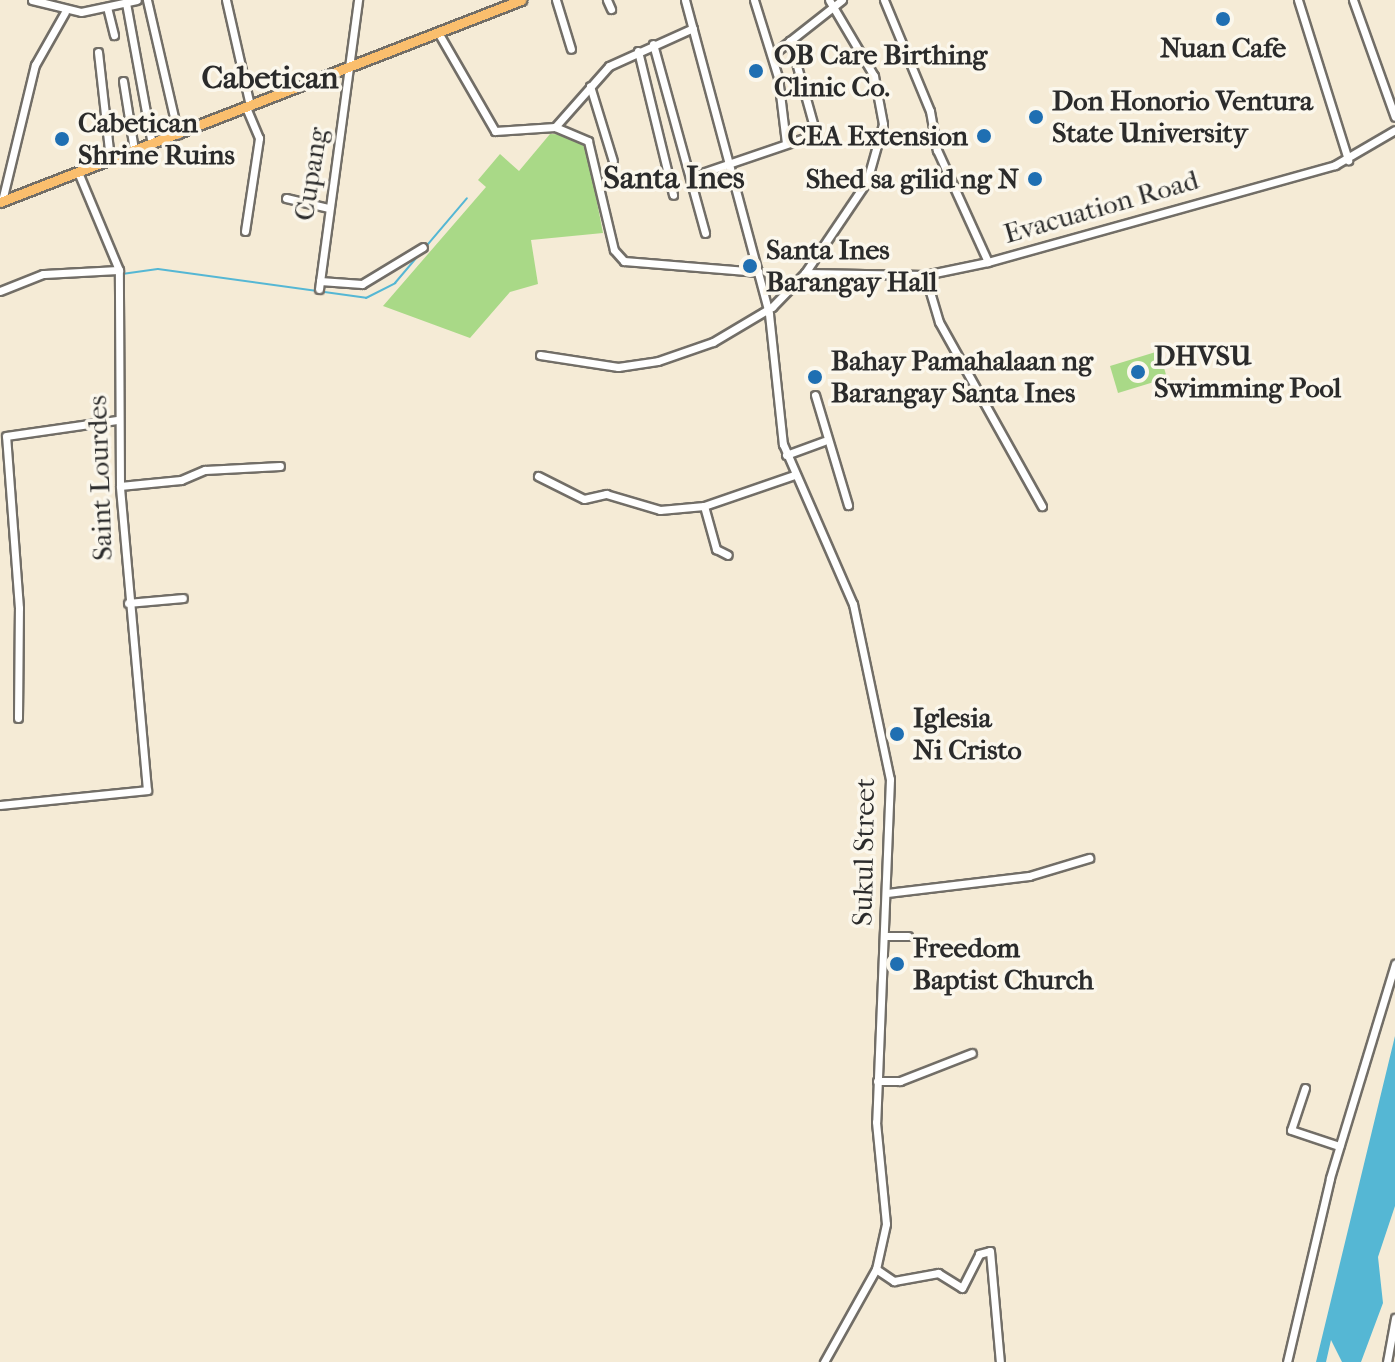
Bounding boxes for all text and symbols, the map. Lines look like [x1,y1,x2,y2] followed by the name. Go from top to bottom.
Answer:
[1214,10,1232,28] marker: Nuan Cafe
[1160,31,1286,65] place label: Nuan Cafe
[774,38,987,104] place label: OB Care Birthing Clinic Co.
[201,59,339,97] district label: Cabetican
[745,60,767,82] marker: OB Care Birthing Clinic Co.
[1052,84,1313,150] place label: Don Honorio Ventura State University
[78,106,235,172] place label: Cabetican Shrine Ruins
[1027,108,1045,126] marker: Don Honorio Ventura State University
[787,119,968,153] place label: CEA Extension
[287,125,335,223] street label: Cupang
[975,127,993,145] marker: CEA Extension
[53,130,71,148] marker: Cabetican Shrine Ruins
[603,159,745,197] district label: Santa Ines
[806,162,1019,196] place label: Shed sa gilid ng N
[1000,163,1202,251] street label: Evacuation Road
[1026,170,1044,188] marker: Shed sa gilid ng N
[766,233,937,299] place label: Santa Ines Barangay Hall
[741,257,759,275] marker: Santa Ines Barangay Hall
[1154,339,1341,405] place label: DHVSU Swimming Pool
[831,344,1093,410] place label: Bahay Pamahalaan ng Barangay Santa Ines
[1129,363,1147,381] marker: DHVSU Swimming Pool
[806,368,824,386] marker: Bahay Pamahalaan ng Barangay Santa Ines
[80,395,120,561] street label: Saint Lourdes
[913,701,1022,767] place label: Iglesia Ni Cristo
[888,725,906,743] marker: Iglesia Ni Cristo
[846,778,882,926] street label: Sukul Street
[913,931,1094,997] place label: Freedom Baptist Church
[888,955,906,973] marker: Freedom Baptist Church

